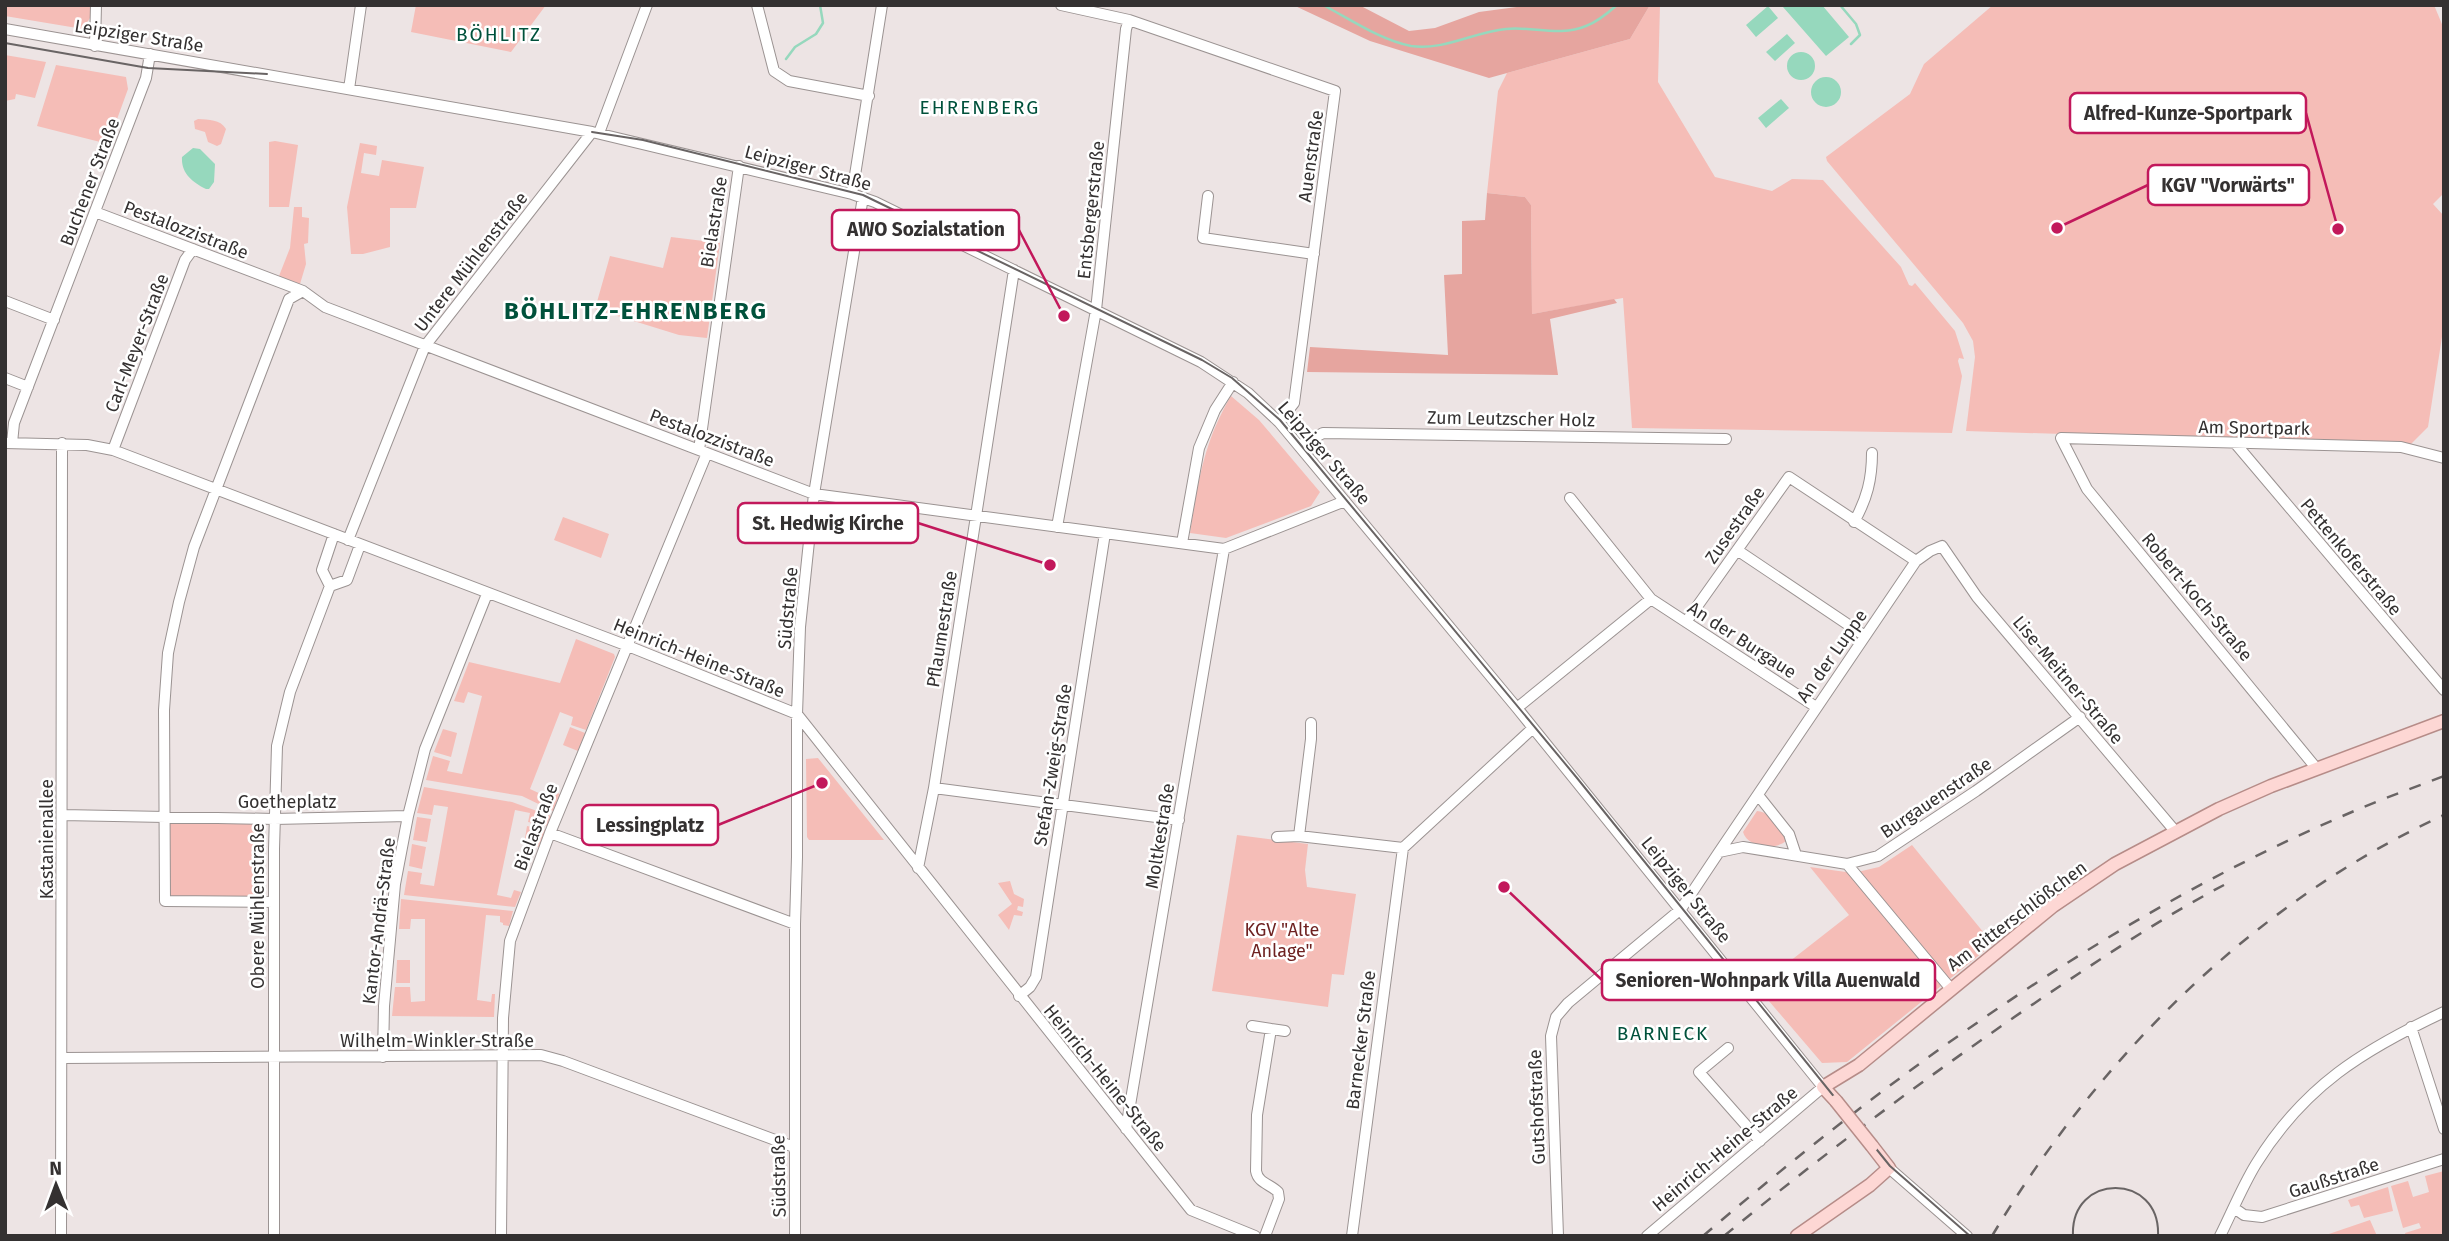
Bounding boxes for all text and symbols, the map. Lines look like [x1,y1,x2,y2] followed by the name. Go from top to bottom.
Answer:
[73,15,205,57] street label: Leipziger Straße
[456,23,542,46] district label: BÖHLITZ
[2070,93,2306,133] callout: Alfred-Kunze-Sportpark
[920,96,1040,119] district label: EHRENBERG
[2083,102,2292,125] text: Alfred-Kunze-Sportpark
[1294,109,1328,203] street label: Auenstraße
[55,115,125,249] street label: Buchener Straße
[742,140,874,196] street label: Leipziger Straße
[1073,140,1109,280] street label: Entsbergerstraße
[2148,165,2309,205] callout: KGV "Vorwärts"
[2161,174,2295,197] text: KGV "Vorwärts"
[696,175,732,269] street label: Bielastraße
[410,188,532,336] street label: Untere Mühlenstraße
[120,196,252,264] street label: Pestalozzistraße
[832,210,1019,250] callout: AWO Sozialstation
[846,218,1005,241] text: AWO Sozialstation
[100,270,174,416] street label: Carl-Meyer-Straße
[504,297,768,325] district label: BÖHLITZ-EHRENBERG
[1273,397,1375,509] street label: Leipziger Straße
[646,404,778,472] street label: Pestalozzistraße
[1427,407,1595,431] street label: Zum Leutzscher Holz
[2198,416,2311,440] street label: Am Sportpark
[1700,482,1770,568] street label: Zusestraße
[2296,494,2406,620] street label: Pettenkoferstraße
[738,503,918,543] callout: St. Hedwig Kirche
[752,512,904,535] text: St. Hedwig Kirche
[2137,528,2257,666] street label: Robert-Koch-Straße
[773,566,803,650] street label: Südstraße
[922,569,962,689] street label: Pflaumestraße
[1684,597,1800,683] street label: An der Burgaue
[1792,605,1872,707] street label: An der Luppe
[2008,611,2128,749] street label: Lise-Meitner-Straße
[610,614,788,702] street label: Heinrich-Heine-Straße
[1029,682,1077,848] street label: Stefan-Zweig-Straße
[1876,753,1996,843] street label: Burgauenstraße
[36,779,58,899] street label: Kastanienallee
[509,780,563,874] street label: Bielastraße
[1141,782,1179,890] street label: Moltkestraße
[238,791,336,813] street label: Goetheplatz
[582,805,718,845] callout: Lessingplatz
[596,814,704,837] text: Lessingplatz
[247,823,269,989] street label: Obere Mühlenstraße
[1636,832,1736,948] street label: Leipziger Straße
[358,836,400,1006] street label: Kantor-Andrä-Straße
[1943,856,2091,976] street label: Am Ritterschlößchen
[1245,919,1319,962] park label: KGV "Alte Anlage"
[1602,960,1935,1000] callout: Senioren-Wohnpark Villa Auenwald
[1342,969,1380,1111] street label: Barnecker Straße
[1615,969,1921,992] text: Senioren-Wohnpark Villa Auenwald
[1039,1000,1171,1156] street label: Heinrich-Heine-Straße
[1617,1022,1709,1045] district label: BARNECK
[340,1030,534,1052] street label: Wilhelm-Winkler-Straße
[1524,1049,1550,1165] street label: Gutshofstraße
[1648,1082,1802,1216] street label: Heinrich-Heine-Straße
[767,1135,791,1217] street label: Südstraße
[21,1150,91,1220] north arrow
[2286,1153,2382,1203] street label: Gaußstraße
[49,1157,62,1180] text: N

